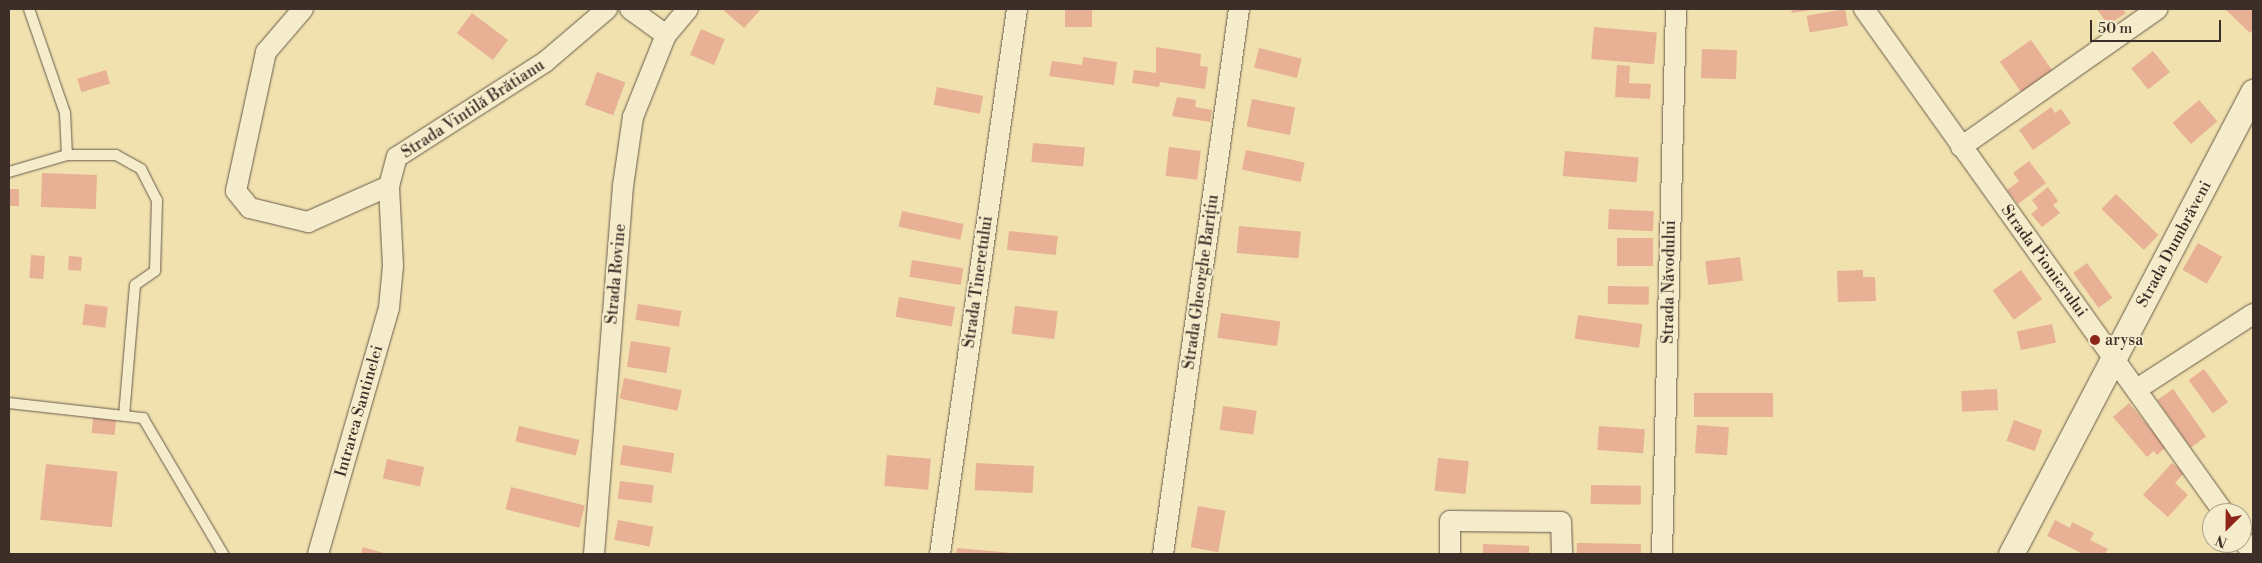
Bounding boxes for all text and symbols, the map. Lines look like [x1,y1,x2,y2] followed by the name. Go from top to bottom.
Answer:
[2092,10,2223,42] scale bar
[2098,19,2132,38] text: 50 m
[398,56,548,162] street label: Strada Vintilă Brătianu
[2133,178,2215,310] street label: Strada Dumbrăveni
[1179,193,1223,371] street label: Strada Gheorghe Barițiu
[1997,201,2091,321] street label: Strada Pionierului
[959,215,997,349] street label: Strada Tineretului
[1658,220,1680,344] street label: Strada Năvodului
[602,223,630,325] street label: Strada Rovine
[2105,330,2143,350] place label: arysa
[2089,334,2101,346] marker: arysa
[331,343,387,479] street label: Intrarea Santinelei
[2202,503,2252,553] north arrow
[2213,530,2230,551] text: N

